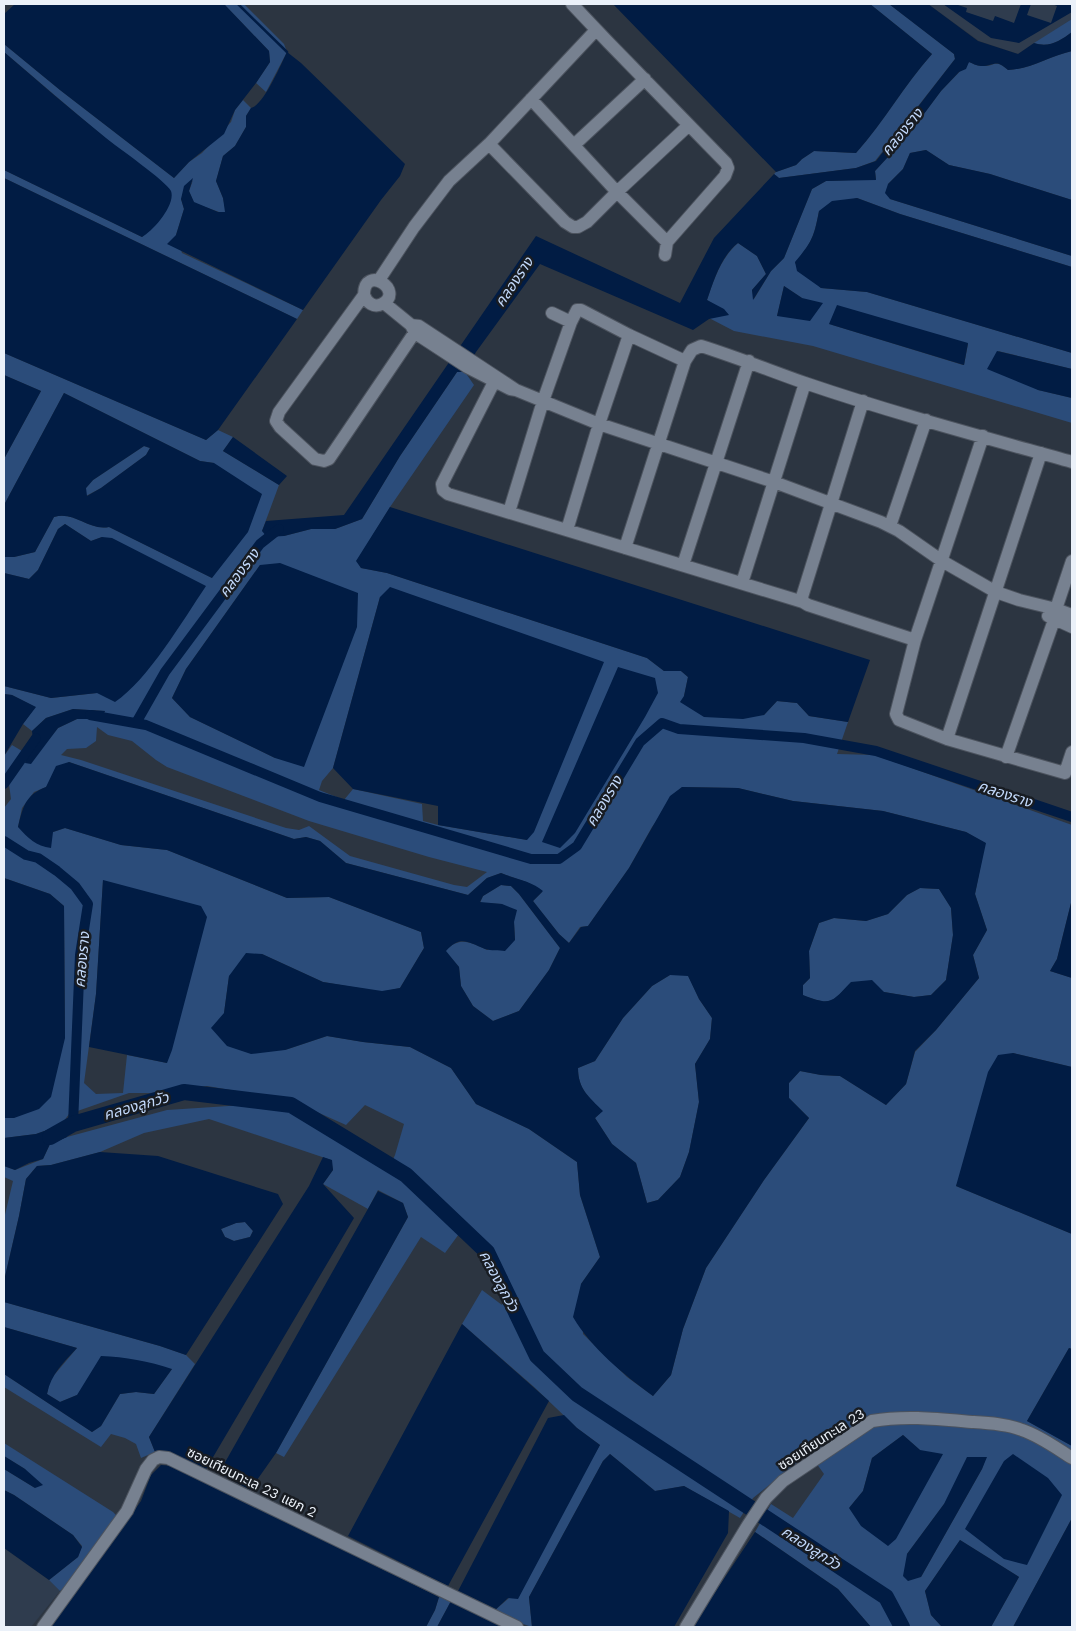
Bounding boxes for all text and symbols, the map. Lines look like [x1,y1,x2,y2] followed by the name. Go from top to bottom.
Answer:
[877,104,927,159] water label: คลองราง
[491,253,538,310] water label: คลองราง
[215,545,264,601] water label: คลองราง
[582,772,627,830] water label: คลองราง
[976,777,1035,811] water label: คลองราง
[71,930,93,989] water label: คลองราง
[101,1088,171,1124] water label: คลองลูกวัว
[475,1247,523,1315] water label: คลองลูกวัว
[775,1405,867,1473] street label: ซอยเทียนทะเล 23
[185,1444,319,1520] street label: ซอยเทียนทะเล 23 แยก 2
[778,1522,844,1574] water label: คลองลูกวัว

